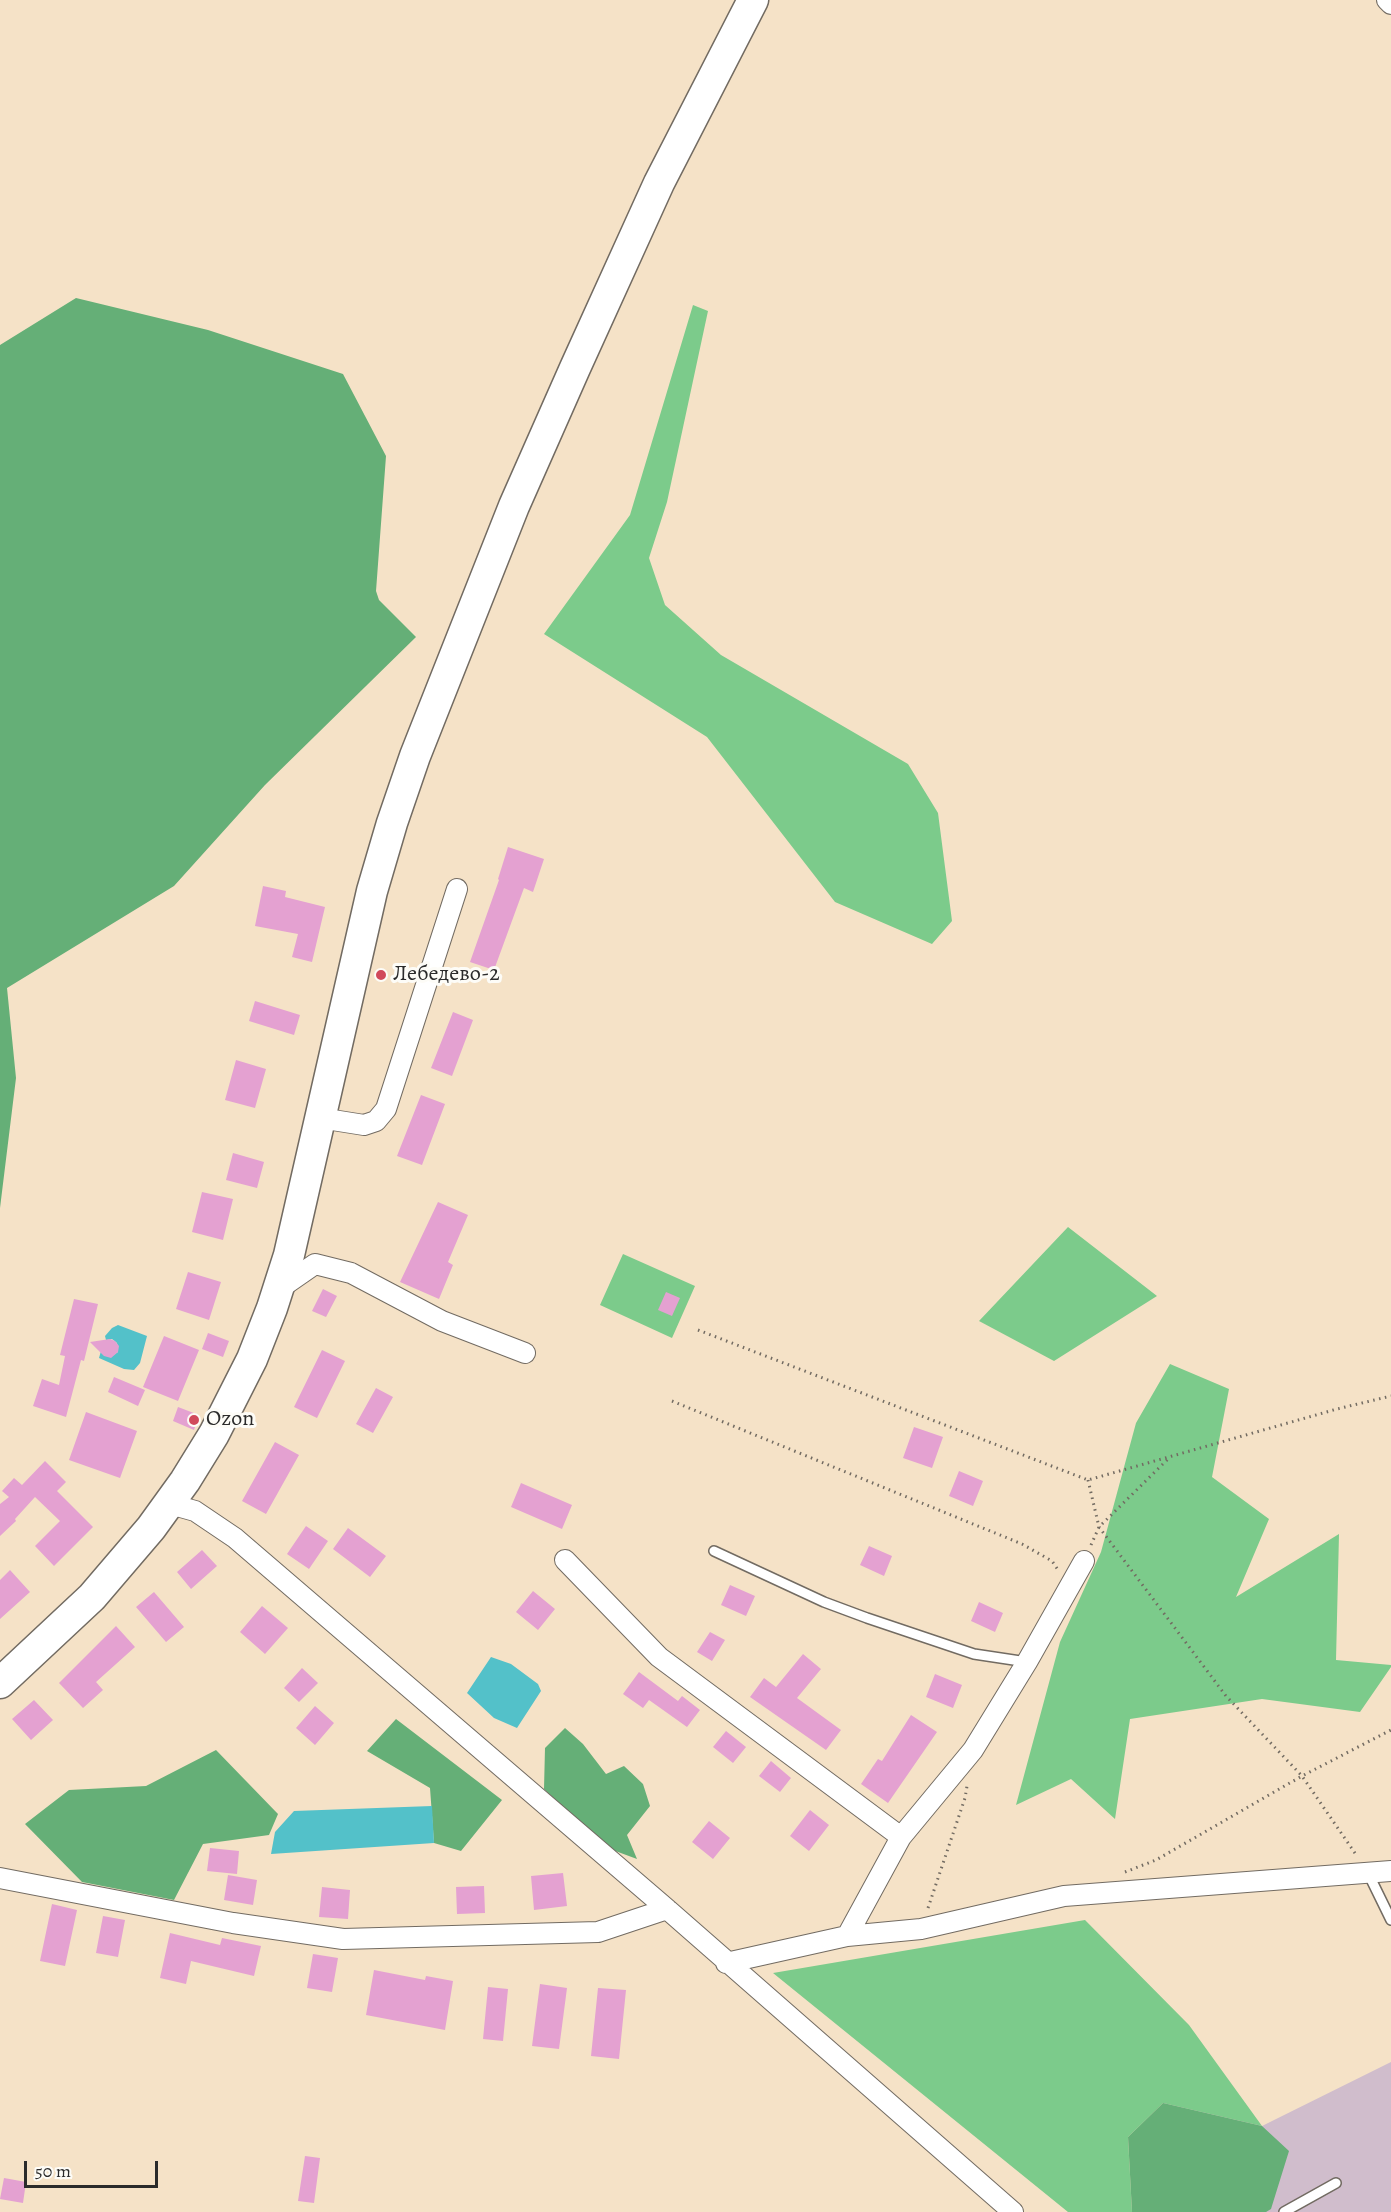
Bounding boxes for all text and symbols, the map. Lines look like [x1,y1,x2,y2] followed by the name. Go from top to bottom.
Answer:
[393,962,500,988] place label: Лебедево-2
[374,968,388,982] marker: Лебедево-2
[206,1407,254,1433] place label: Ozon
[187,1413,201,1427] marker: Ozon
[27,2149,160,2187] scale bar
[35,2159,71,2183] text: 50 m

